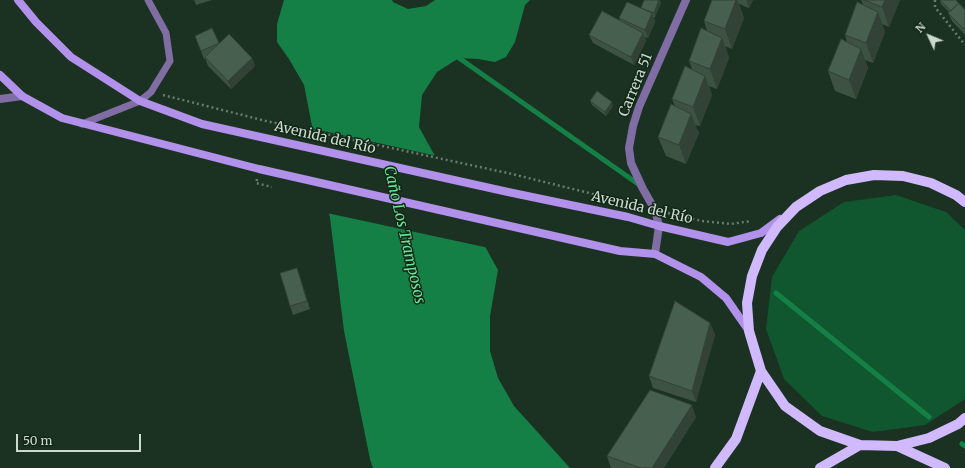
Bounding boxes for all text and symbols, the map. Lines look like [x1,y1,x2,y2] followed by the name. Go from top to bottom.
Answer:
[909,16,949,56] north arrow
[912,20,928,36] text: N
[616,51,656,119] street label: Carrera 51
[273,118,377,158] street label: Avenida del Río
[379,164,429,306] water label: Caño Los Tramposos
[590,188,694,228] street label: Avenida del Río
[18,426,143,452] scale bar
[23,433,52,448] text: 50 m

